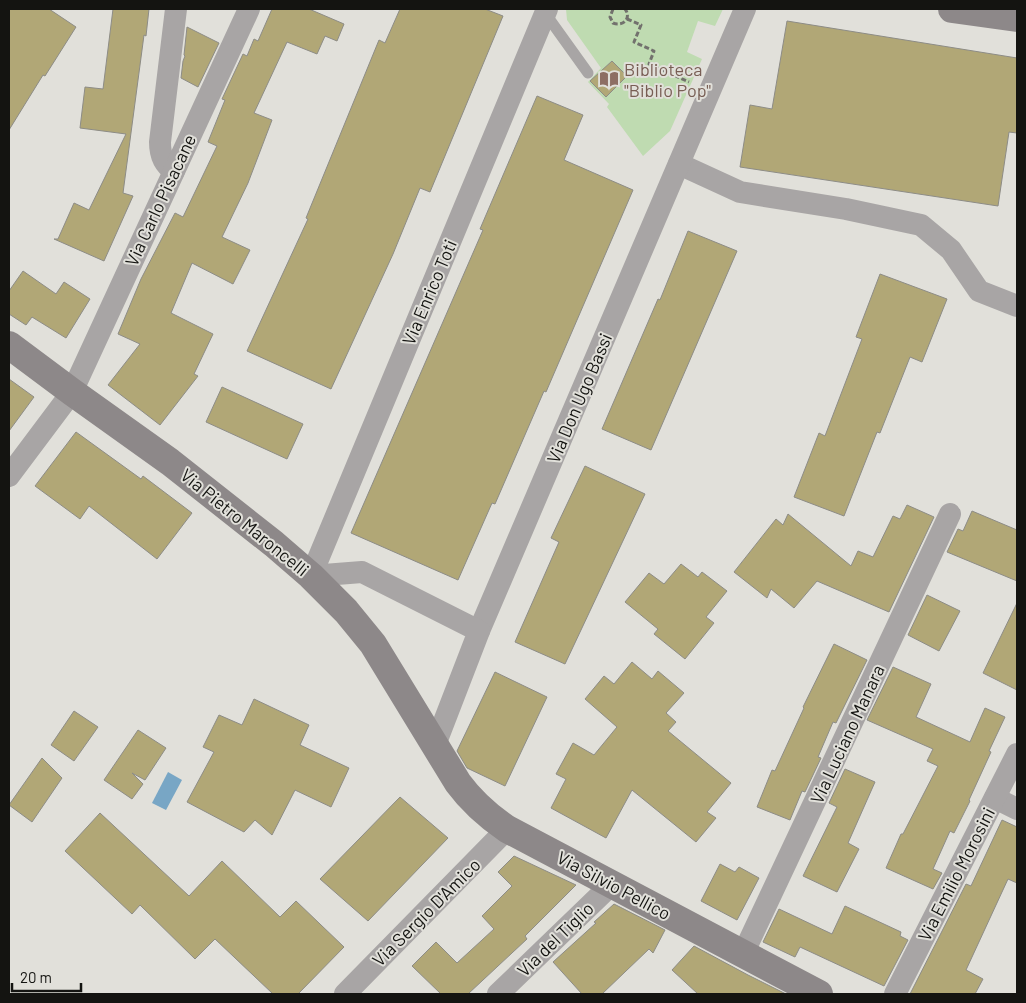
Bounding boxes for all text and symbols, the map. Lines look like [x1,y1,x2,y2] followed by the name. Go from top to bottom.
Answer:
[624,58,711,101] place label: Biblioteca "Biblio Pop"
[598,68,620,90] library icon: Biblioteca "Biblio Pop"
[120,131,200,269] street label: Via Carlo Pisacane
[397,236,461,348] street label: Via Enrico Toti
[542,330,616,466] street label: Via Don Ugo Bassi
[176,463,314,581] street label: Via Pietro Maroncelli
[805,661,889,807] street label: Via Luciano Manara
[913,804,999,944] street label: Via Emilio Morosini
[553,846,675,924] street label: Via Silvio Pellico
[367,853,485,971] street label: Via Sergio D'Amico
[512,897,598,981] street label: Via del Tiglio
[12,960,81,992] scale bar
[20,968,52,986] text: 20 m

